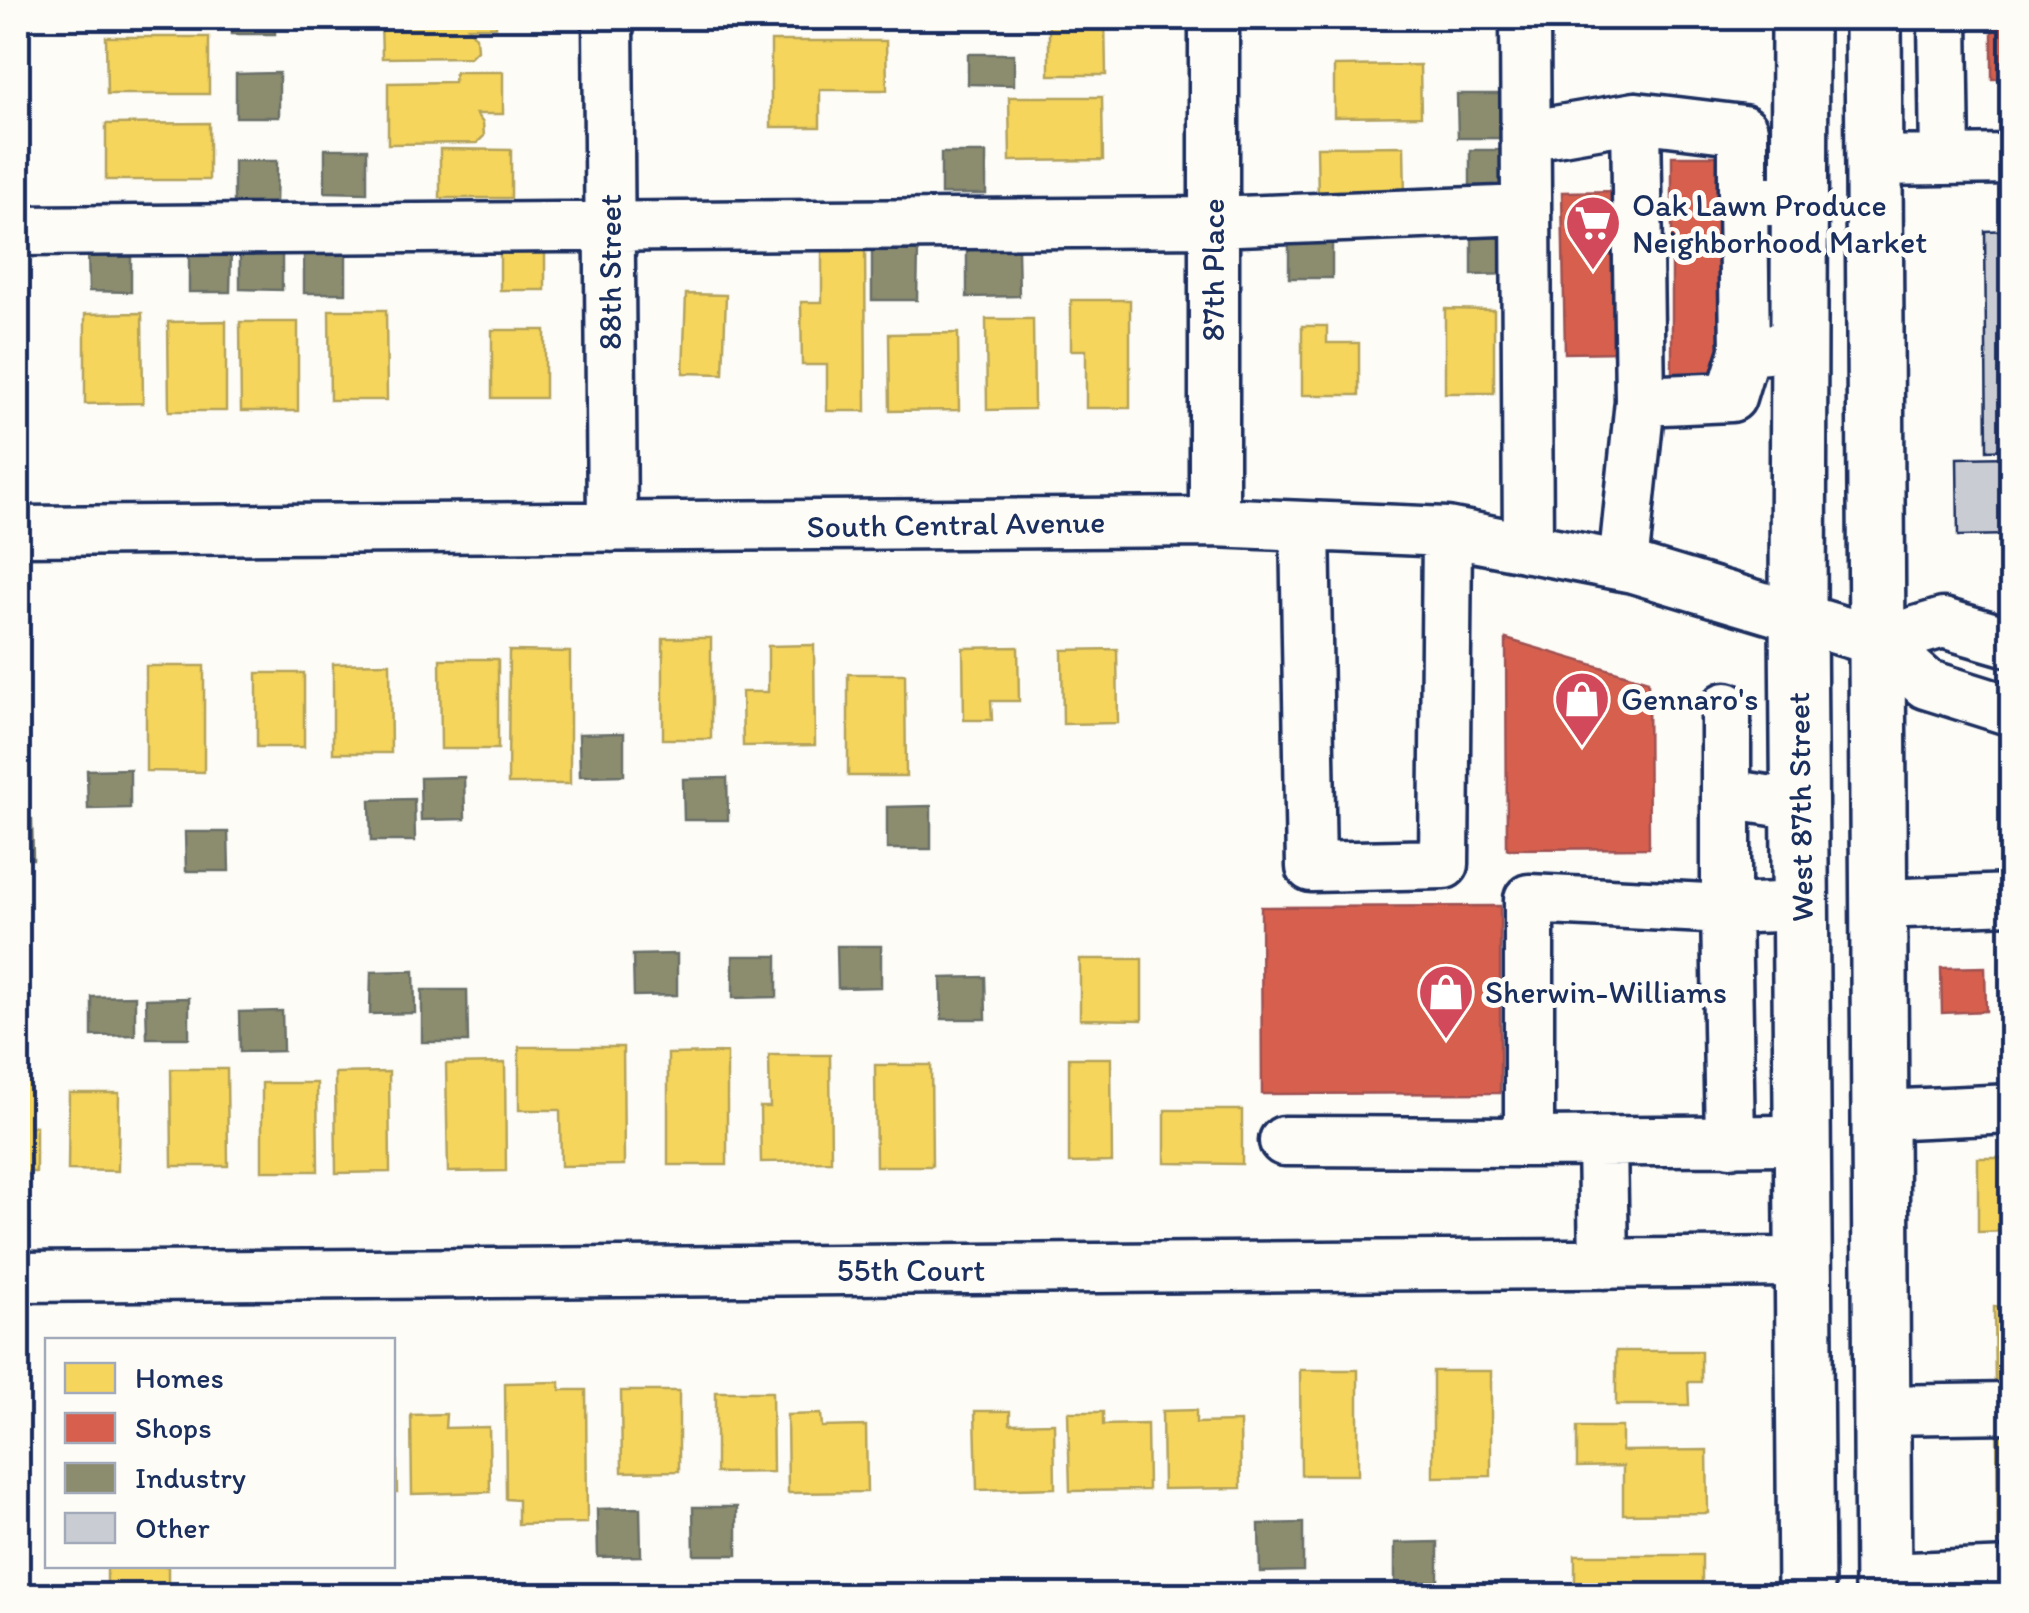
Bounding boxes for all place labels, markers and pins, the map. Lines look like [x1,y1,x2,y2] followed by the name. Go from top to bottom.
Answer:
[1632,186,1927,261] place label: Oak Lawn Produce Neighborhood Market
[1563,193,1623,272] supermarket icon: Oak Lawn Produce Neighborhood Market
[1552,669,1612,748] shop icon: Gennaro's
[1621,680,1758,718] place label: Gennaro's
[1416,962,1476,1041] shop icon: Sherwin-Williams
[1485,973,1727,1011] place label: Sherwin-Williams

